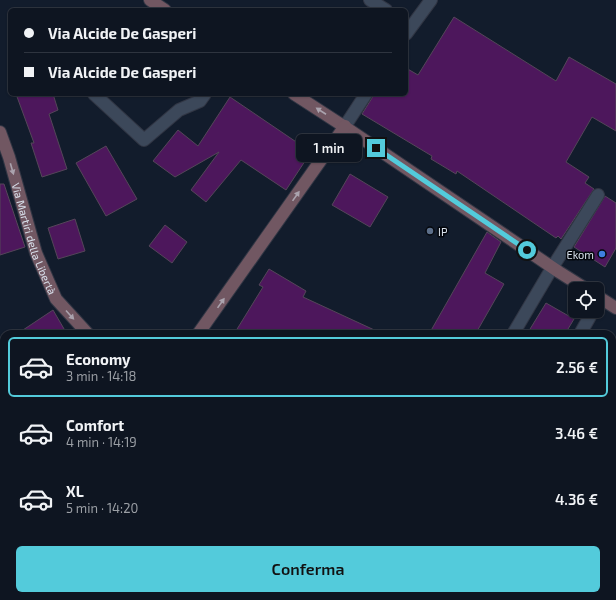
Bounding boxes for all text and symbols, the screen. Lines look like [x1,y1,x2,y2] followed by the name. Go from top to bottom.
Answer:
[48,24,197,42] text: Via Alcide De Gasperi
[48,63,197,81] text: Via Alcide De Gasperi
[316,107,326,115] one-way arrow
[296,134,362,162] callout: 1 min
[367,139,385,157] route end
[314,140,344,156] text: 1 min
[9,163,15,175] one-way arrow
[10,181,60,296] street label: Via Martiri della Libertà
[292,191,300,201] one-way arrow
[438,225,447,238] place label: IP
[425,226,435,236] marker: IP
[518,241,536,259] route start
[567,248,594,261] place label: Ekom
[597,249,607,259] marker: Ekom
[568,282,604,318] map controls
[568,282,604,318] button: locate
[217,297,225,308] one-way arrow
[65,309,74,320] one-way arrow
[18,349,54,385] icon: car
[66,350,131,368] text: Economy
[556,358,598,376] text: 2.56 €
[66,368,136,384] text: 3 min · 14:18
[18,415,54,451] icon: car
[66,416,124,434] text: Comfort
[555,424,598,442] text: 3.46 €
[66,434,137,450] text: 4 min · 14:19
[18,481,54,517] icon: car
[66,482,84,500] text: XL
[555,490,598,508] text: 4.36 €
[66,500,138,516] text: 5 min · 14:20
[16,546,600,592] button: Conferma

